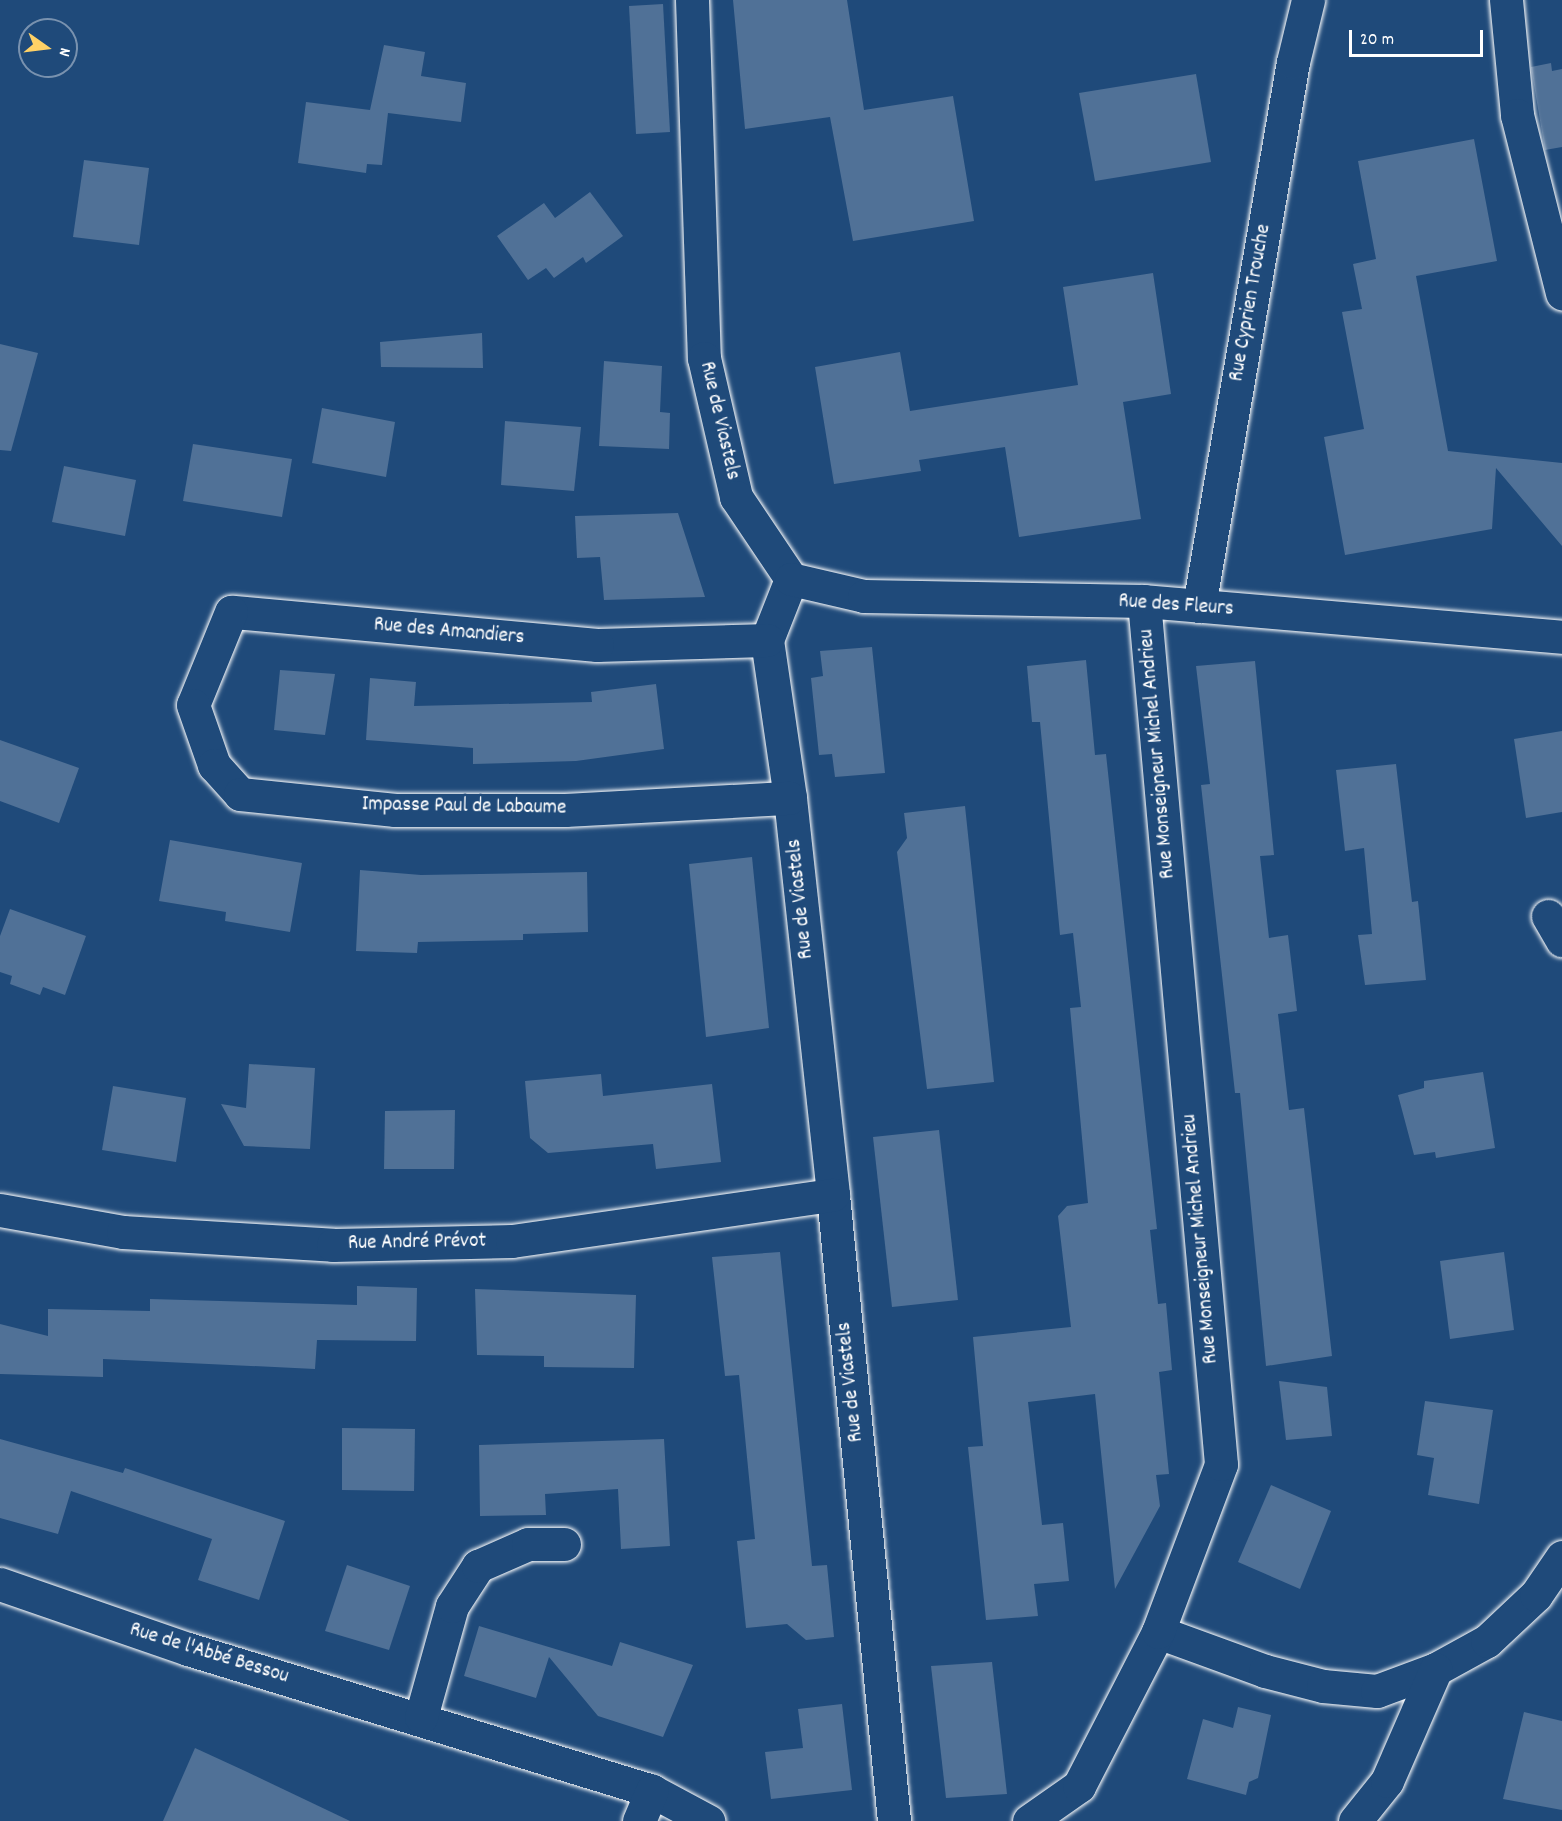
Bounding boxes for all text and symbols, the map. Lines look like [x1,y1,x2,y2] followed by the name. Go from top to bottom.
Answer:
[18,18,78,78] north arrow
[1352,18,1486,56] scale bar
[1360,28,1394,53] text: 20 m
[52,45,76,59] text: N
[1225,222,1277,384] street label: Rue Cyprien Trouche
[693,359,745,483] street label: Rue de Viastels
[1118,589,1234,623] street label: Rue des Fleurs
[373,613,525,651] street label: Rue des Amandiers
[1135,628,1181,880] street label: Rue Monseigneur Michel Andrieu
[362,793,566,821] street label: Impasse Paul de Labaume
[782,838,820,960] street label: Rue de Viastels
[1178,1113,1224,1365] street label: Rue Monseigneur Michel Andrieu
[348,1229,486,1257] street label: Rue André Prévot
[832,1321,870,1443] street label: Rue de Viastels
[126,1618,292,1690] street label: Rue de l'Abbé Bessou

